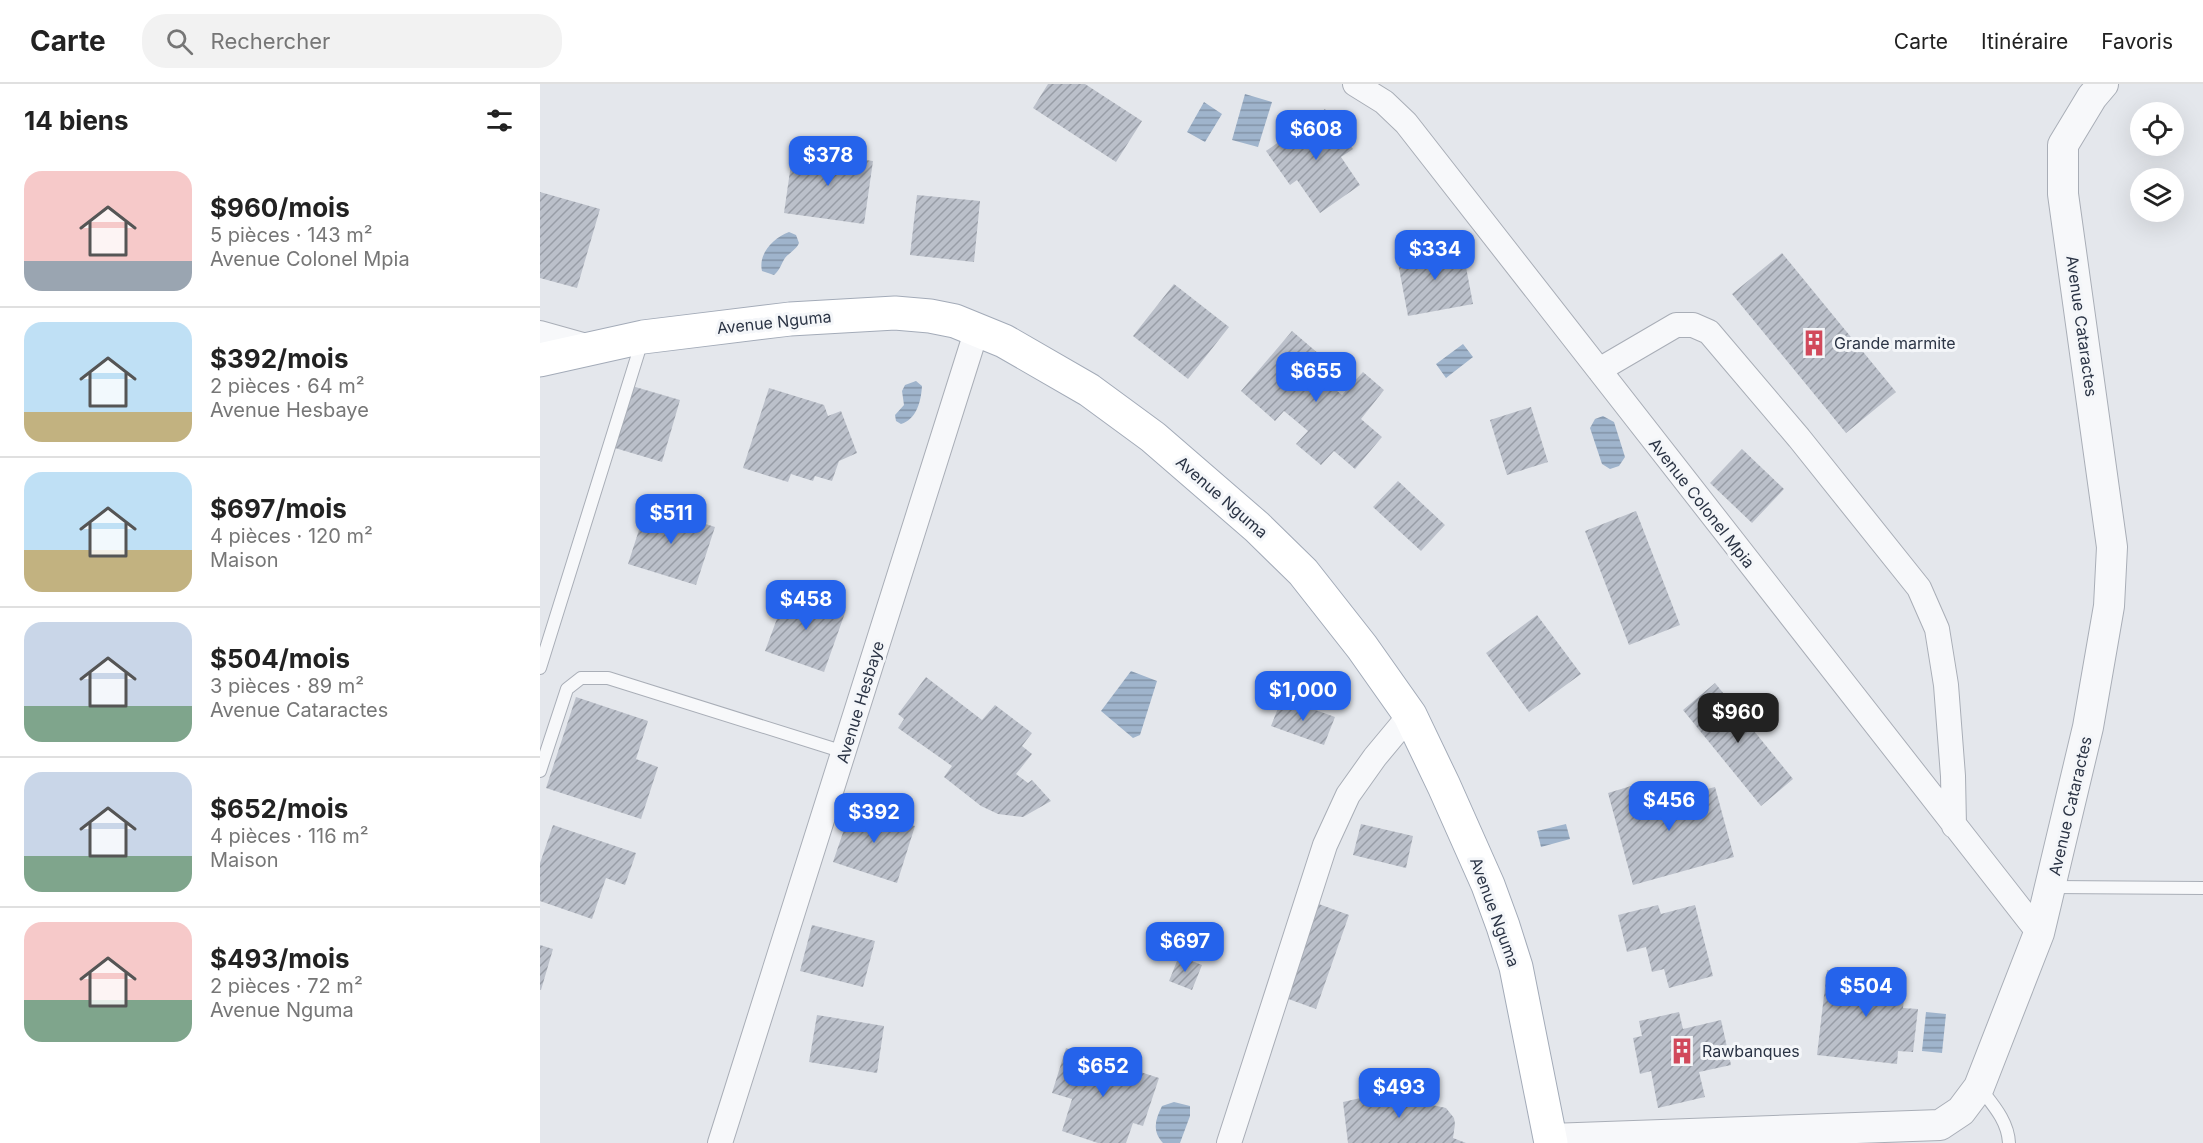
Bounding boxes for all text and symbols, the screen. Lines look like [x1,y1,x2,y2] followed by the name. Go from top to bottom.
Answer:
[142,14,562,68] search box
[30,24,106,58] text: Carte
[163,25,196,58] icon: search
[211,28,330,54] text: Rechercher
[1894,29,1948,54] text: Carte
[1981,29,2068,54] text: Itinéraire
[2101,29,2173,54] text: Favoris
[2130,102,2184,222] map controls
[2130,102,2184,156] button: locate
[483,104,516,137] icon: filters
[24,105,129,136] text: 14 biens
[1280,110,1352,161] pin: $608
[1290,117,1342,141] text: $608
[792,136,864,187] pin: $378
[803,143,853,167] text: $378
[2130,168,2184,222] button: layers
[210,192,350,223] text: $960/mois
[72,195,144,267] icon: home
[210,223,373,247] text: 5 pièces · 143 m²
[1399,230,1471,281] pin: $334
[1409,237,1461,261] text: $334
[210,247,410,271] text: Avenue Colonel Mpia
[2062,254,2102,398] street label: Avenue Cataractes
[716,306,832,338] street label: Avenue Nguma
[1799,328,1829,358] building icon: Grande marmite
[1834,333,1956,353] place label: Grande marmite
[210,343,348,374] text: $392/mois
[72,346,144,418] icon: home
[1280,352,1352,403] pin: $655
[1290,359,1342,383] text: $655
[210,374,365,398] text: 2 pièces · 64 m²
[210,398,369,422] text: Avenue Hesbaye
[1645,434,1759,572] street label: Avenue Colonel Mpia
[1172,452,1272,542] street label: Avenue Nguma
[210,493,347,524] text: $697/mois
[635,494,707,545] pin: $511
[72,496,144,568] icon: home
[649,501,693,525] text: $511
[210,524,373,548] text: 4 pièces · 120 m²
[210,548,279,572] text: Maison
[770,580,842,631] pin: $458
[780,587,832,611] text: $458
[832,638,888,766] street label: Avenue Hesbaye
[210,643,350,674] text: $504/mois
[72,646,144,718] icon: home
[1254,671,1352,722] pin: $1,000
[210,674,364,698] text: 3 pièces · 89 m²
[1269,678,1337,702] text: $1,000
[1702,693,1774,744] pin: $960
[210,698,388,722] text: Avenue Cataractes
[1712,700,1764,724] text: $960
[2044,734,2096,878] street label: Avenue Cataractes
[1633,781,1705,832] pin: $456
[1643,788,1695,812] text: $456
[210,793,348,824] text: $652/mois
[838,793,910,844] pin: $392
[72,796,144,868] icon: home
[848,800,900,824] text: $392
[210,824,369,848] text: 4 pièces · 116 m²
[210,848,279,872] text: Maison
[1466,855,1524,969] street label: Avenue Nguma
[1149,922,1221,973] pin: $697
[1160,929,1210,953] text: $697
[210,943,350,974] text: $493/mois
[72,946,144,1018] icon: home
[1830,967,1902,1018] pin: $504
[210,974,363,998] text: 2 pièces · 72 m²
[1840,974,1892,998] text: $504
[210,998,354,1022] text: Avenue Nguma
[1667,1036,1697,1066] building icon: Rawbanques
[1702,1041,1800,1061] place label: Rawbanques
[1067,1047,1139,1098] pin: $652
[1077,1054,1129,1078] text: $652
[1363,1068,1435,1119] pin: $493
[1373,1075,1425,1099] text: $493

